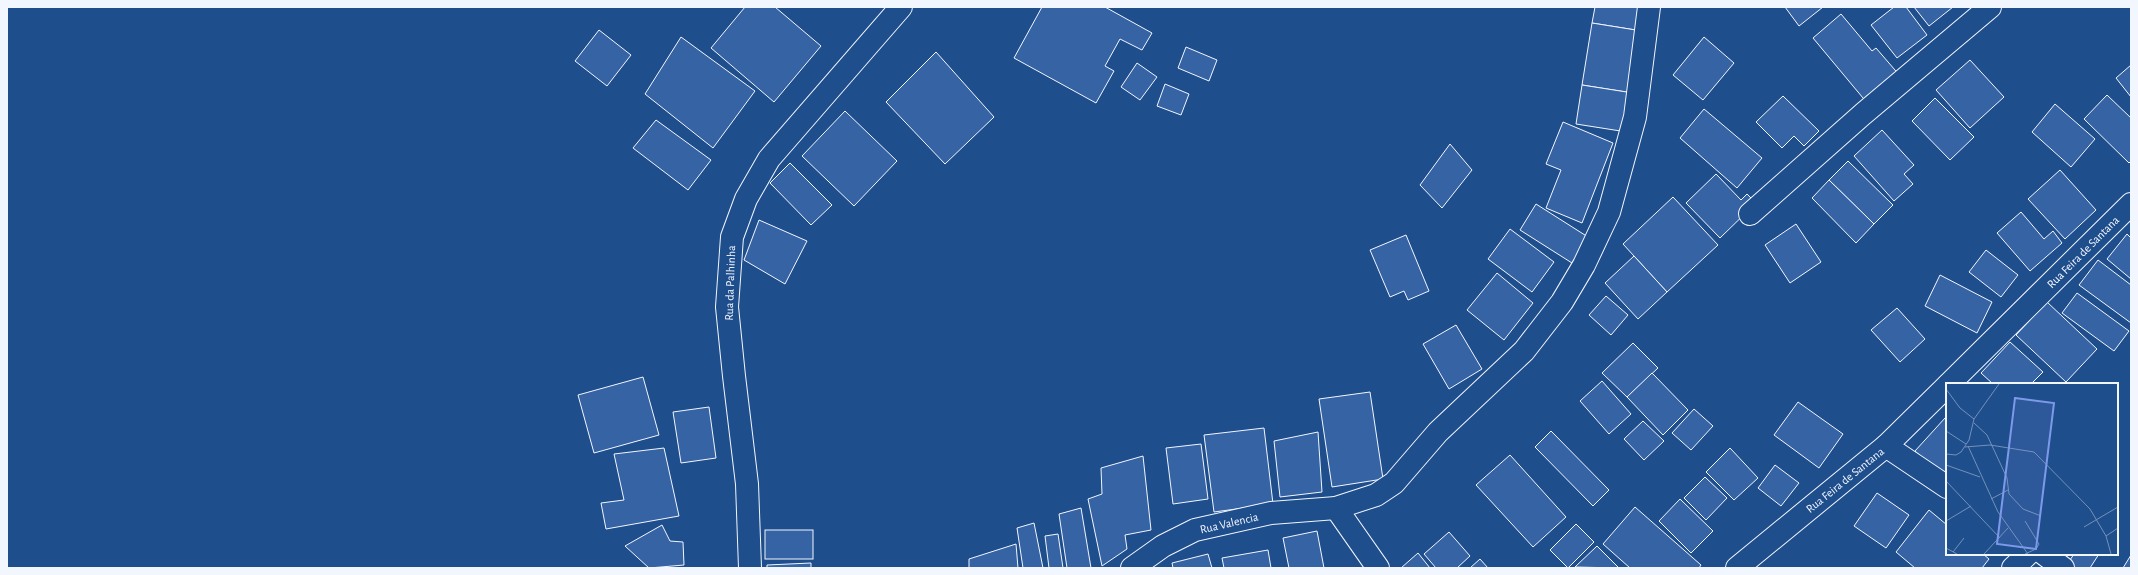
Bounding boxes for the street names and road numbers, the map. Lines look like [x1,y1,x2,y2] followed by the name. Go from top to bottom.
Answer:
[2045,213,2122,290] street label: Rua Feira de Santana
[723,245,737,321] street label: Rua da Palhinha
[1804,445,1887,515] street label: Rua Feira de Santana
[1199,510,1260,536] street label: Rua Valencia

